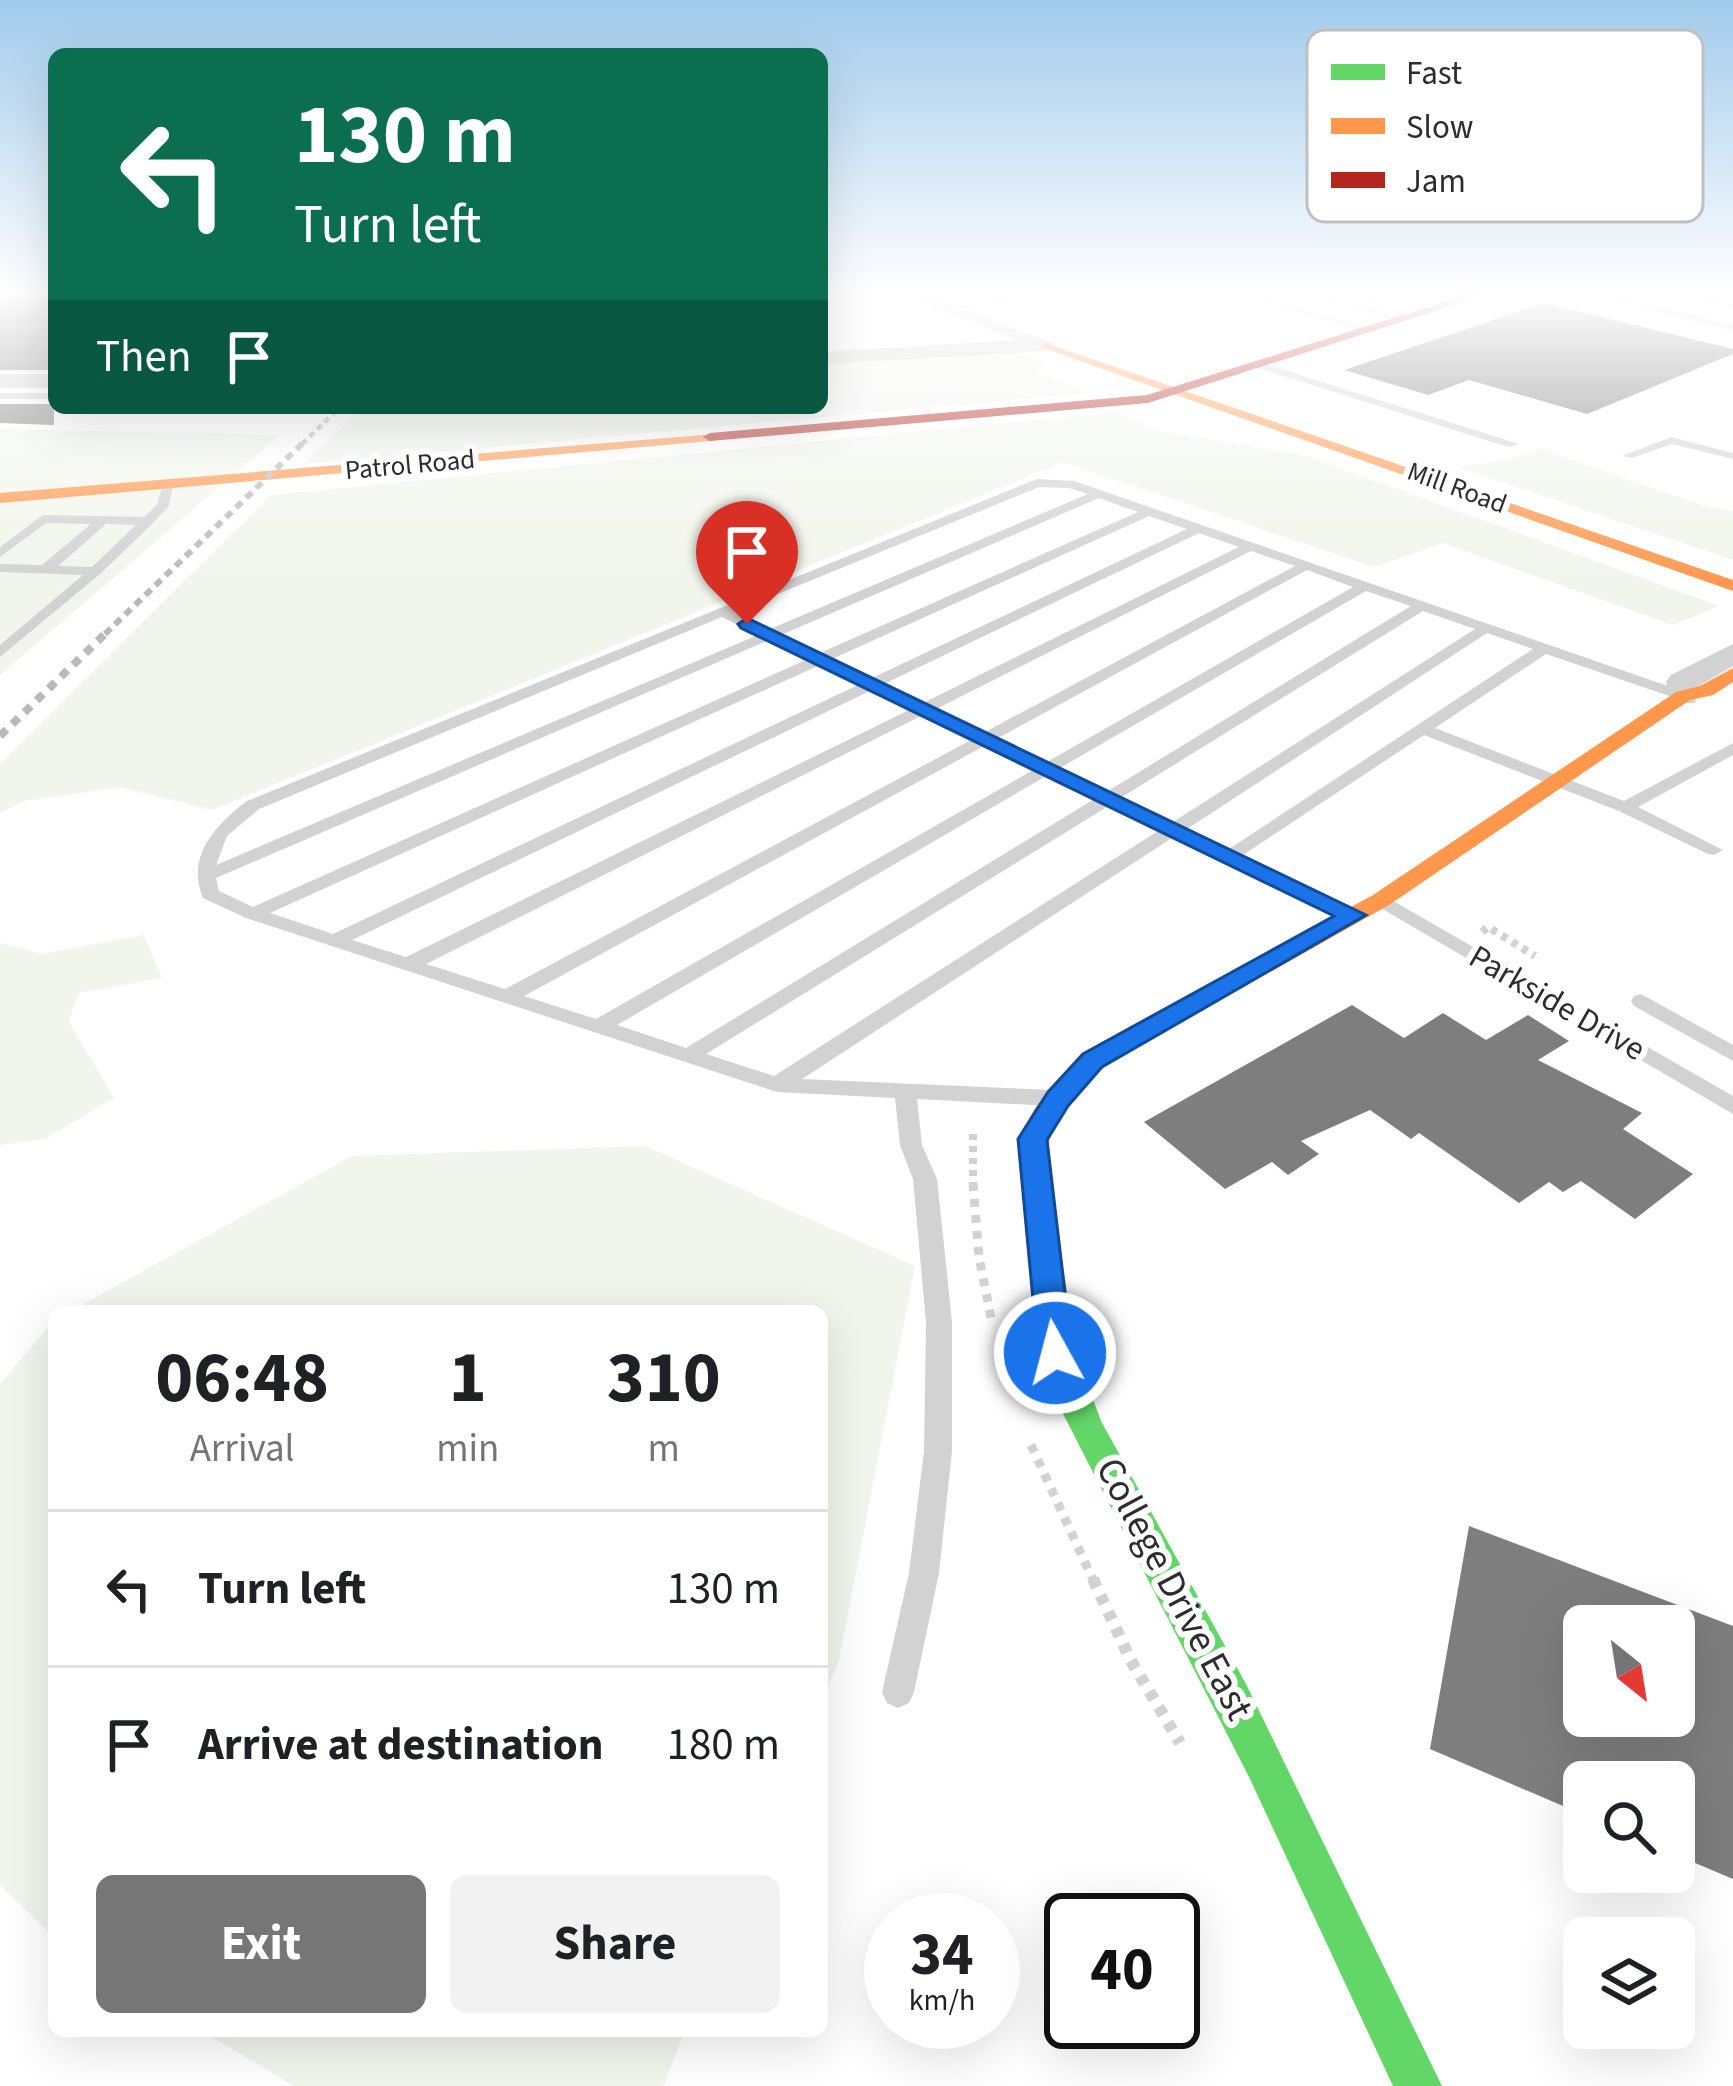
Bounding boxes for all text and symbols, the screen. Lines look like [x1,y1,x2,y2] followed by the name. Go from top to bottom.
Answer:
[1307,30,1703,222] legend
[1406,50,1462,97] text: Fast
[294,76,516,196] text: 130 m
[96,96,252,252] icon: left
[1406,104,1474,151] text: Slow
[1406,158,1466,205] text: Jam
[294,187,481,264] text: Turn left
[216,324,282,390] icon: arrive
[96,325,192,389] text: Then
[343,440,477,490] street label: Patrol Road
[1402,452,1512,524] street label: Mill Road
[696,501,798,624] pin
[714,519,780,585] icon: arrive
[1460,934,1654,1072] street label: Parkside Drive
[992,1290,1118,1416] position arrow
[155,1327,329,1430] text: 06:48
[449,1327,487,1430] text: 1
[607,1327,721,1430] text: 310
[190,1421,295,1477] text: Arrival
[436,1421,499,1477] text: min
[648,1421,680,1477] text: m
[1081,1448,1267,1730] street label: College Drive East
[96,1556,162,1622] icon: left
[198,1557,366,1621] text: Turn left
[667,1557,780,1621] text: 130 m
[1563,1605,1695,1737] north arrow
[1563,1605,1695,2049] map controls
[96,1712,162,1778] icon: arrive
[198,1713,603,1777] text: Arrive at destination
[667,1713,780,1777] text: 180 m
[1563,1761,1695,1893] button: search
[96,1875,426,2013] button: Exit
[450,1875,780,2013] button: Share
[1044,1893,1200,2049] speed limit sign: 40
[910,1913,974,1998] text: 34
[1563,1917,1695,2049] button: layers
[909,1979,975,2022] text: km/h

